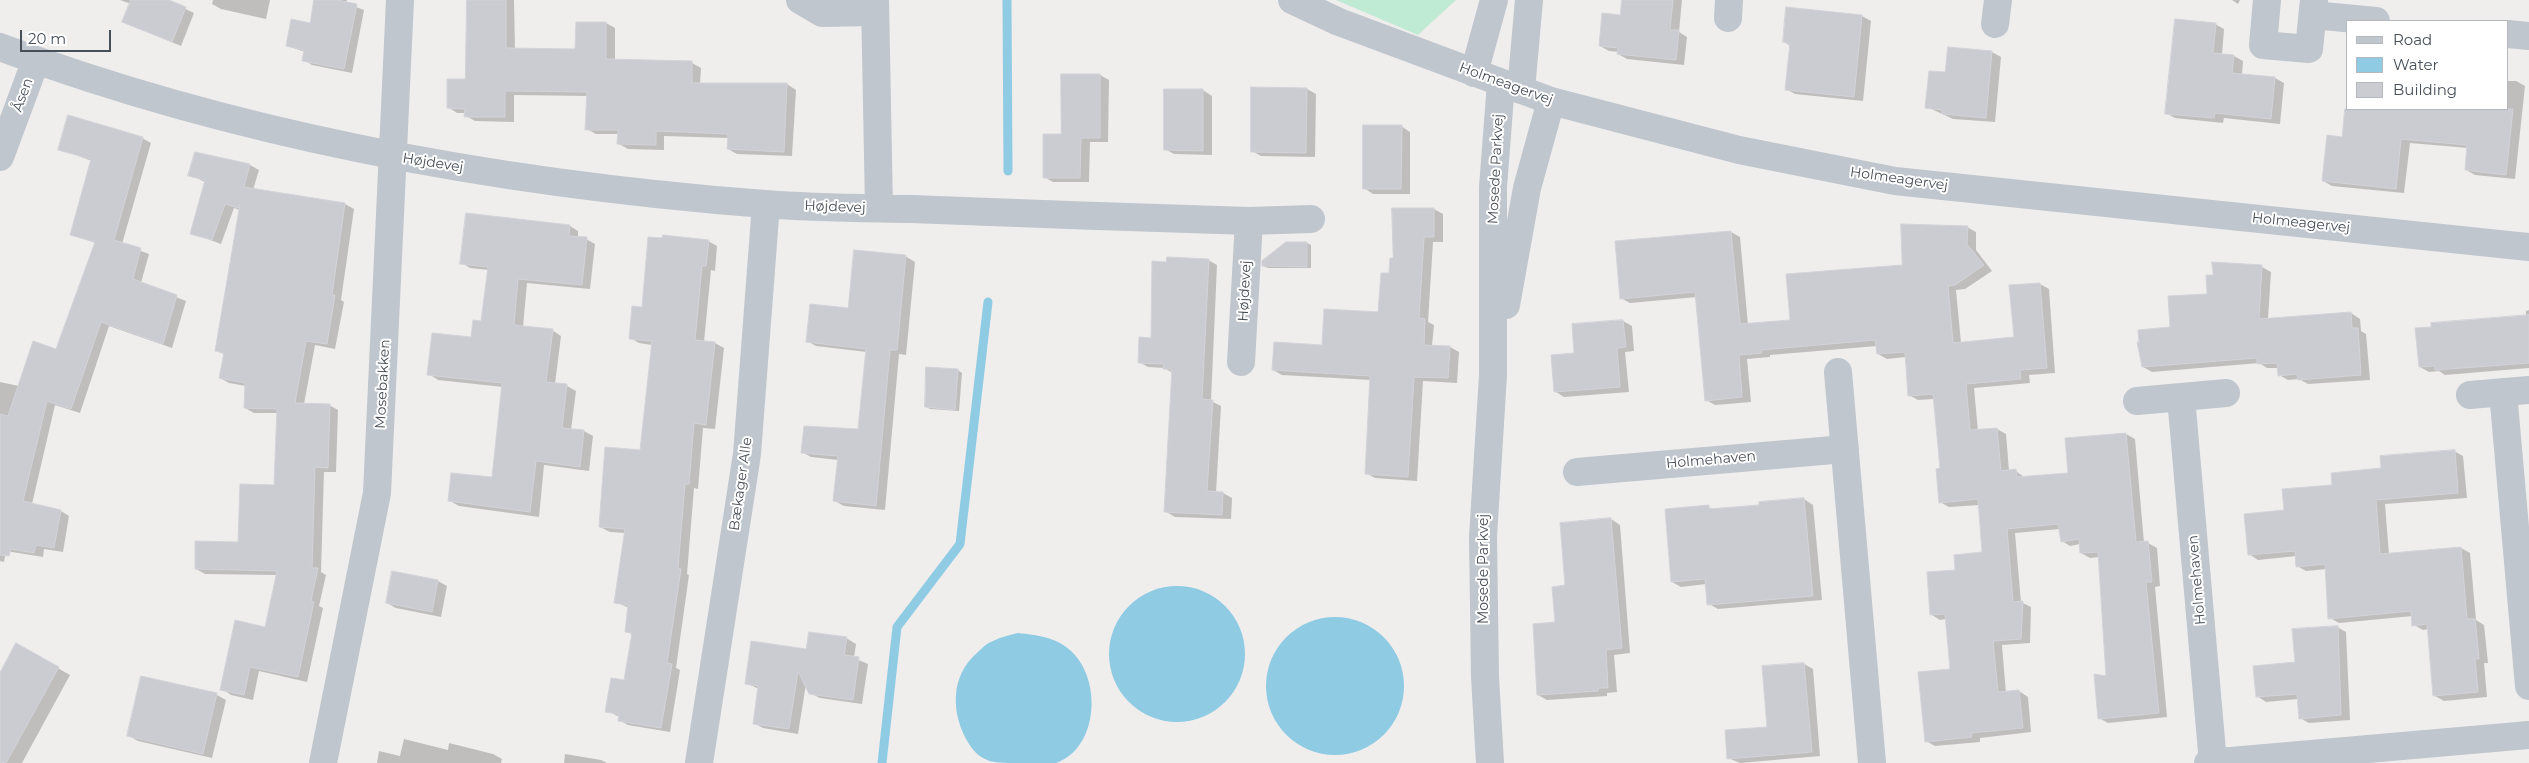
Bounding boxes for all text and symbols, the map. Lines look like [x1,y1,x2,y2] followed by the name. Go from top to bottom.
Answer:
[22,20,114,52] scale bar
[2346,20,2509,110] legend
[28,29,66,48] text: 20 m
[2393,30,2432,49] text: Road
[2393,55,2439,74] text: Water
[1457,59,1555,109] street label: Holmeagervej
[9,76,37,114] street label: Åsen
[2393,80,2457,99] text: Building
[1485,114,1507,224] street label: Mosede Parkvej
[401,150,465,176] street label: Højdevej
[1849,164,1949,194] street label: Holmeagervej
[804,198,866,216] street label: Højdevej
[2251,209,2351,237] street label: Holmeagervej
[1235,260,1255,322] street label: Højdevej
[372,339,394,429] street label: Mosebakken
[726,436,756,532] street label: Bækager Alle
[1665,448,1757,472] street label: Holmehaven
[1476,514,1492,624] street label: Mosede Parkvej
[2185,534,2209,626] street label: Holmehaven

